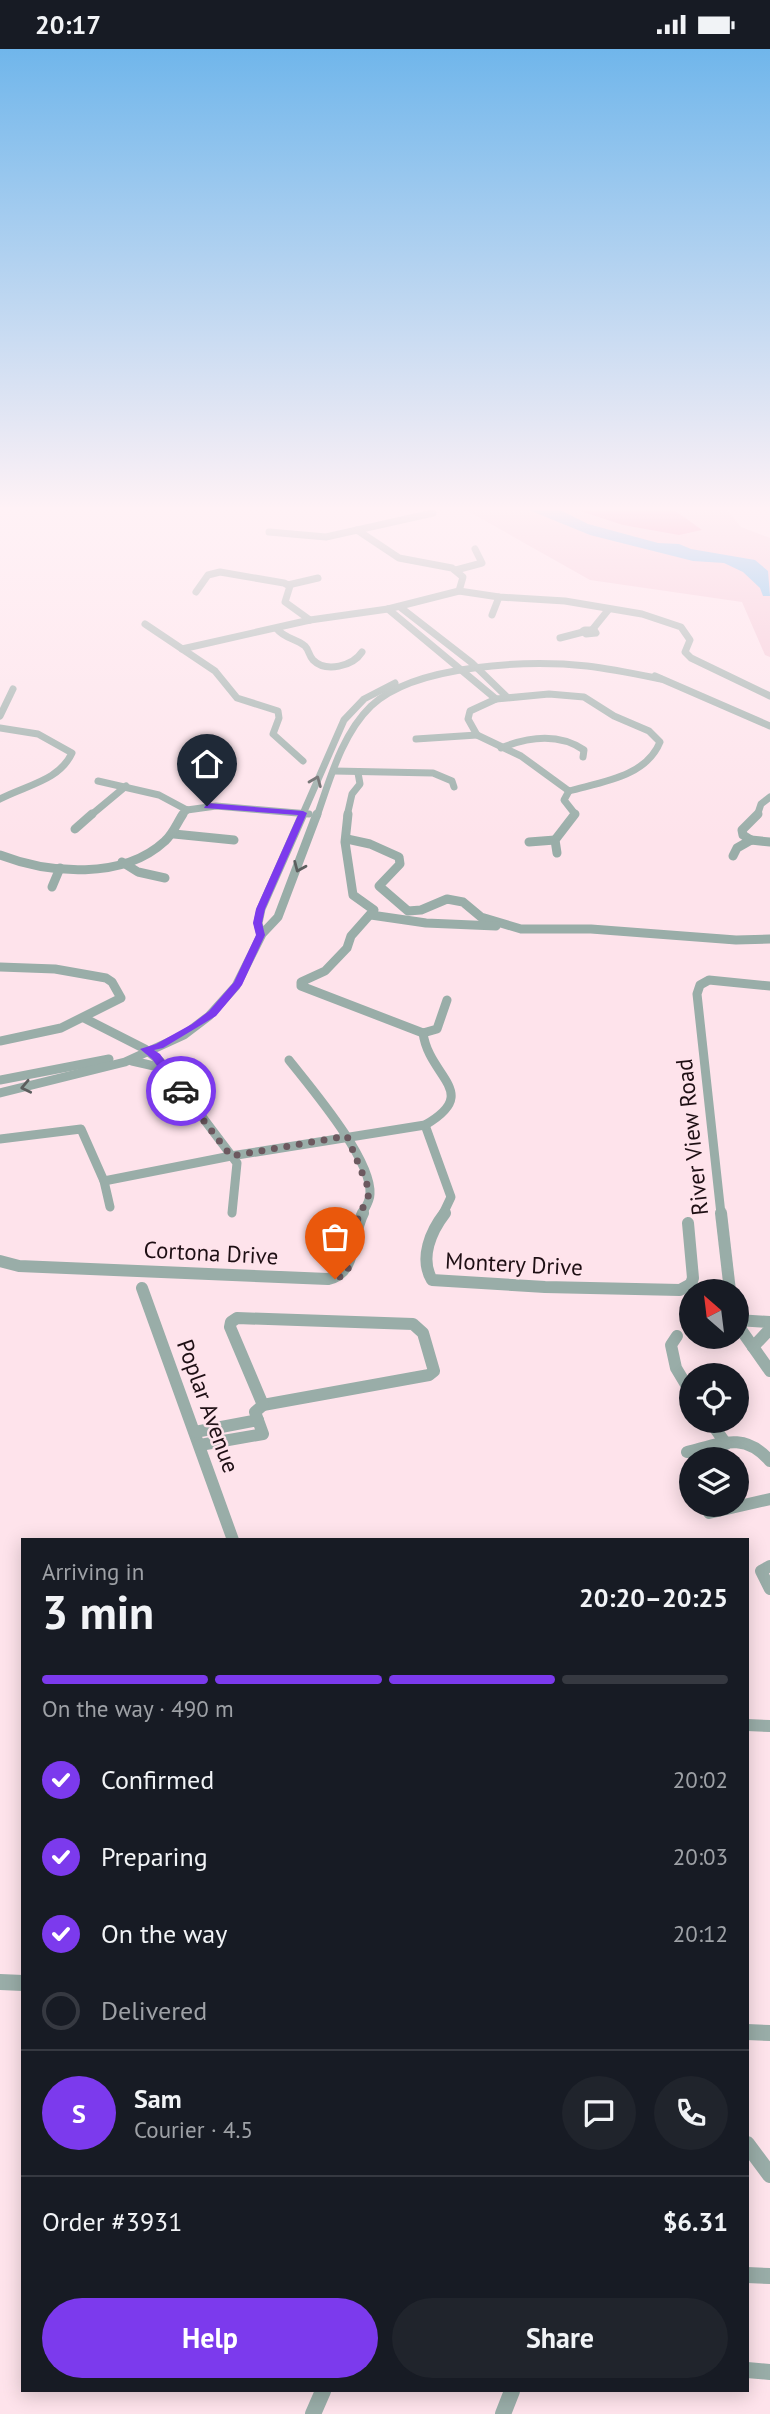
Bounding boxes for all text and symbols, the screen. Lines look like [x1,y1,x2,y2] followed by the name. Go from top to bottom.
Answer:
[35,8,101,41] text: 20:17
[177,734,237,806] pin
[188,745,226,783] icon: home
[308,776,322,788] one-way arrow
[293,860,307,873] one-way arrow
[146,1056,216,1126] courier
[669,1057,714,1217] street label: River View Road
[162,1072,200,1110] icon: car
[20,1079,32,1094] one-way arrow
[305,1207,365,1279] pin
[316,1218,354,1256] icon: bag
[143,1234,279,1271] street label: Cortona Drive
[444,1245,584,1282] street label: Montery Drive
[679,1279,749,1349] north arrow
[679,1279,749,1517] map controls
[171,1335,246,1477] street label: Poplar Avenue
[679,1363,749,1433] button: locate
[679,1447,749,1517] button: layers
[42,1557,144,1586] text: Arriving in
[579,1581,728,1614] text: 20:20–20:25
[42,1582,154,1642] text: 3 min
[42,1694,234,1723] text: On the way · 490 m
[42,1761,80,1799] icon: check
[101,1763,214,1796] text: Confirmed
[673,1765,728,1794] text: 20:02
[42,1838,80,1876] icon: check
[101,1840,208,1873] text: Preparing
[673,1842,728,1871] text: 20:03
[42,1915,80,1953] icon: check
[101,1917,227,1950] text: On the way
[673,1919,728,1948] text: 20:12
[101,1994,207,2027] text: Delivered
[562,2076,636,2150] button: chat
[654,2076,728,2150] button: phone
[134,2082,182,2115] text: Sam
[72,2097,86,2130] text: S
[134,2115,253,2144] text: Courier · 4.5
[42,2205,182,2238] text: Order #3931
[663,2205,728,2238] text: $6.31
[42,2298,378,2378] button: Help
[392,2298,728,2378] button: Share

